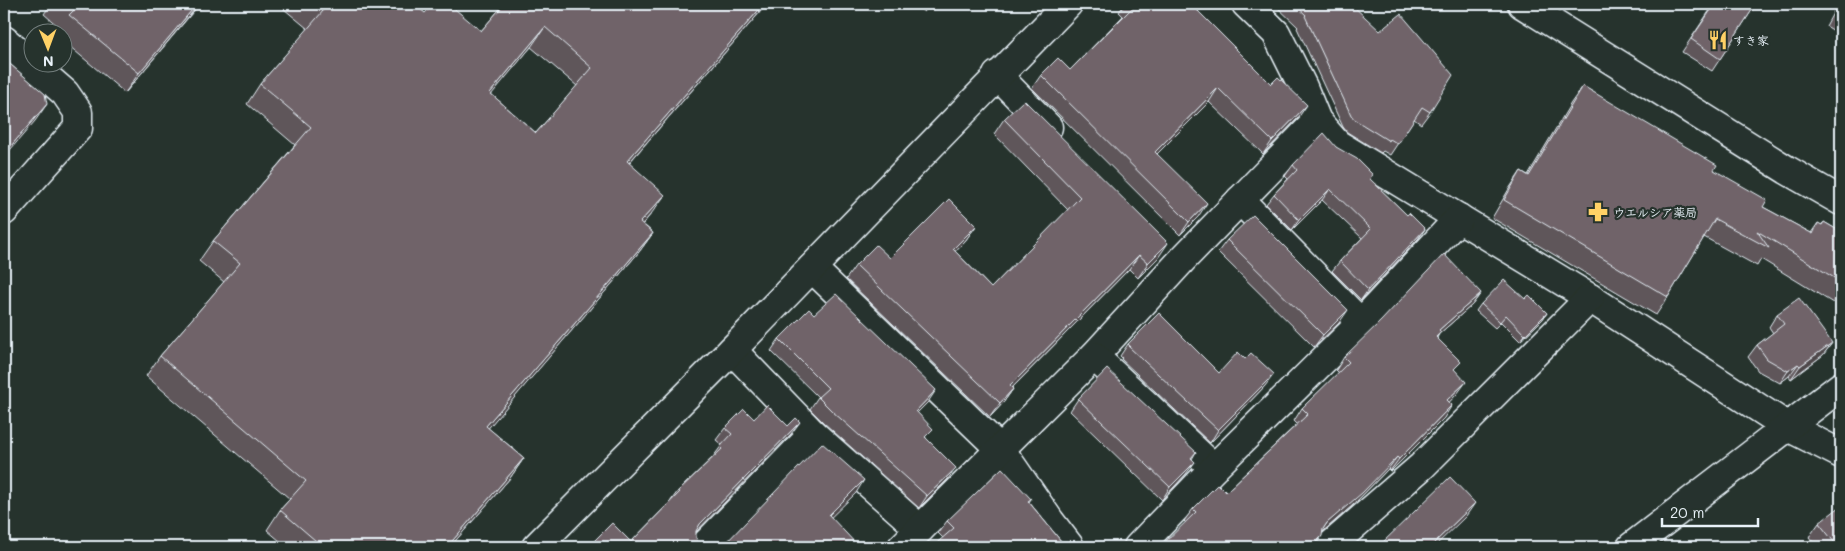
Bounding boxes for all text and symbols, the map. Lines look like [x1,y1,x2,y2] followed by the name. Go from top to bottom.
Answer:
[22,22,72,72] north arrow
[1707,29,1729,51] restaurant icon: すき家
[1733,32,1769,48] place label: すき家
[43,52,54,71] text: N
[1587,201,1609,223] pharmacy icon: ウエルシア薬局
[1613,204,1697,220] place label: ウエルシア薬局
[1662,496,1759,528] scale bar
[1670,502,1704,522] text: 20 m

